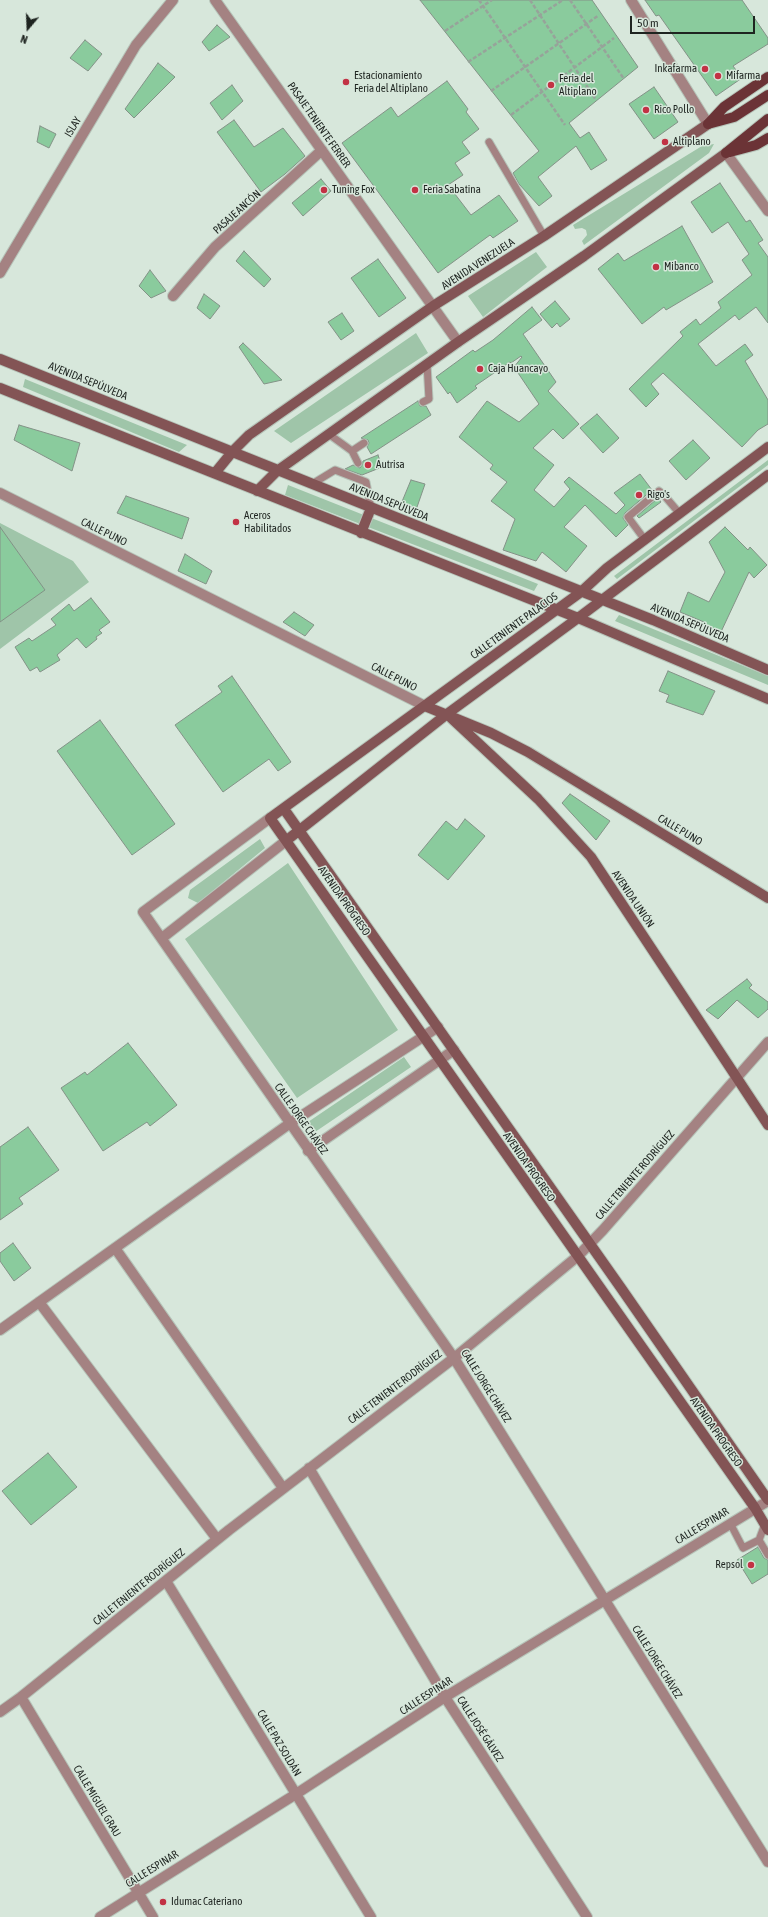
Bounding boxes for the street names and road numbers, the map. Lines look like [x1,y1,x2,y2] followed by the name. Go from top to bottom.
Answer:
[285,80,353,170] street label: PASAJE TENIENTE FERRER
[62,114,84,140] street label: ISLAY
[210,187,264,237] street label: PASAJE ANCÓN
[439,235,517,293] street label: AVENIDA VENEZUELA
[47,359,129,403] street label: AVENIDA SEPÚLVEDA
[348,480,430,524] street label: AVENIDA SEPÚLVEDA
[79,515,129,549] street label: CALLE PUNO
[468,590,560,662] street label: CALLE TENIENTE PALACIOS
[649,601,731,645] street label: AVENIDA SEPÚLVEDA
[369,660,419,694] street label: CALLE PUNO
[655,812,705,848] street label: CALLE PUNO
[315,864,373,938] street label: AVENIDA PROGRESO
[609,868,657,930] street label: AVENIDA UNIÓN
[272,1081,330,1157] street label: CALLE JORGE CHÁVEZ
[593,1128,677,1222] street label: CALLE TENIENTE RODRÍGUEZ
[500,1130,558,1204] street label: AVENIDA PROGRESO
[345,1347,445,1427] street label: CALLE TENIENTE RODRÍGUEZ
[458,1347,514,1425] street label: CALLE JORGE CHÁVEZ
[687,1395,745,1469] street label: AVENIDA PROGRESO
[673,1505,731,1547] street label: CALLE ESPINAR
[90,1546,188,1628] street label: CALLE TENIENTE RODRÍGUEZ
[629,1623,685,1701] street label: CALLE JORGE CHÁVEZ
[397,1674,455,1718] street label: CALLE ESPINAR
[454,1694,506,1764] street label: CALLE JOSÉ GÁLVEZ
[254,1707,304,1779] street label: CALLE PAZ SOLDÁN
[70,1763,124,1839] street label: CALLE MIGUEL GRAU
[123,1848,181,1890] street label: CALLE ESPINAR

